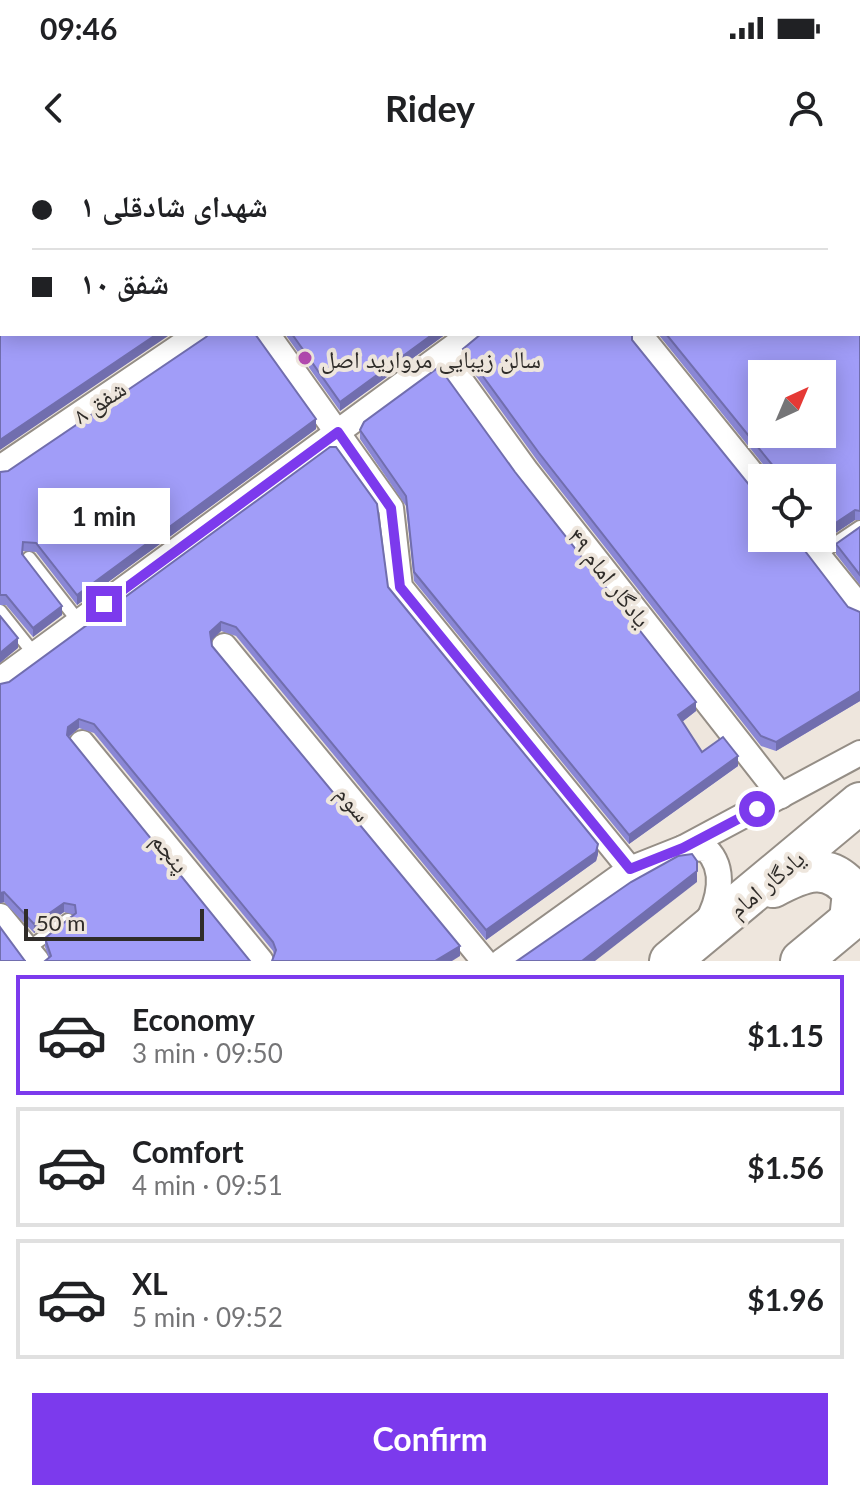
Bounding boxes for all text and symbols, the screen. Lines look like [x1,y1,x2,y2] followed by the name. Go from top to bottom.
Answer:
[40,10,117,46] text: 09:46
[32,86,76,130] icon: back
[385,86,475,130] text: Ridey
[784,86,828,130] icon: person
[80,187,268,223] text: شهدای شادقلی ۱
[80,264,169,300] text: شفق ۱۰
[321,344,541,374] place label: سالن زیبایی مروارید اصل
[296,349,314,367] marker: سالن زیبایی مروارید اصل
[748,360,836,448] north arrow
[748,360,836,552] map controls
[67,373,131,430] street label: شفق ۸
[748,464,836,552] button: locate
[38,488,170,544] callout: 1 min
[72,500,136,532] text: 1 min
[560,522,658,634] street label: یادگار امام ۴۹
[86,586,122,622] route end
[328,779,378,829] street label: سوم
[739,791,775,827] route start
[144,826,196,880] street label: پنجم
[722,843,812,925] street label: یادگار امام
[24,905,204,941] scale bar
[36,909,85,936] text: 50 m
[36,999,108,1071] icon: car
[132,1001,255,1037] text: Economy
[747,1017,824,1053] text: $1.15
[132,1037,283,1069] text: 3 min · 09:50
[36,1131,108,1203] icon: car
[132,1133,244,1169] text: Comfort
[747,1149,824,1185] text: $1.56
[132,1169,283,1201] text: 4 min · 09:51
[36,1263,108,1335] icon: car
[132,1265,168,1301] text: XL
[747,1281,824,1317] text: $1.96
[132,1301,283,1333] text: 5 min · 09:52
[32,1393,828,1485] button: Confirm

